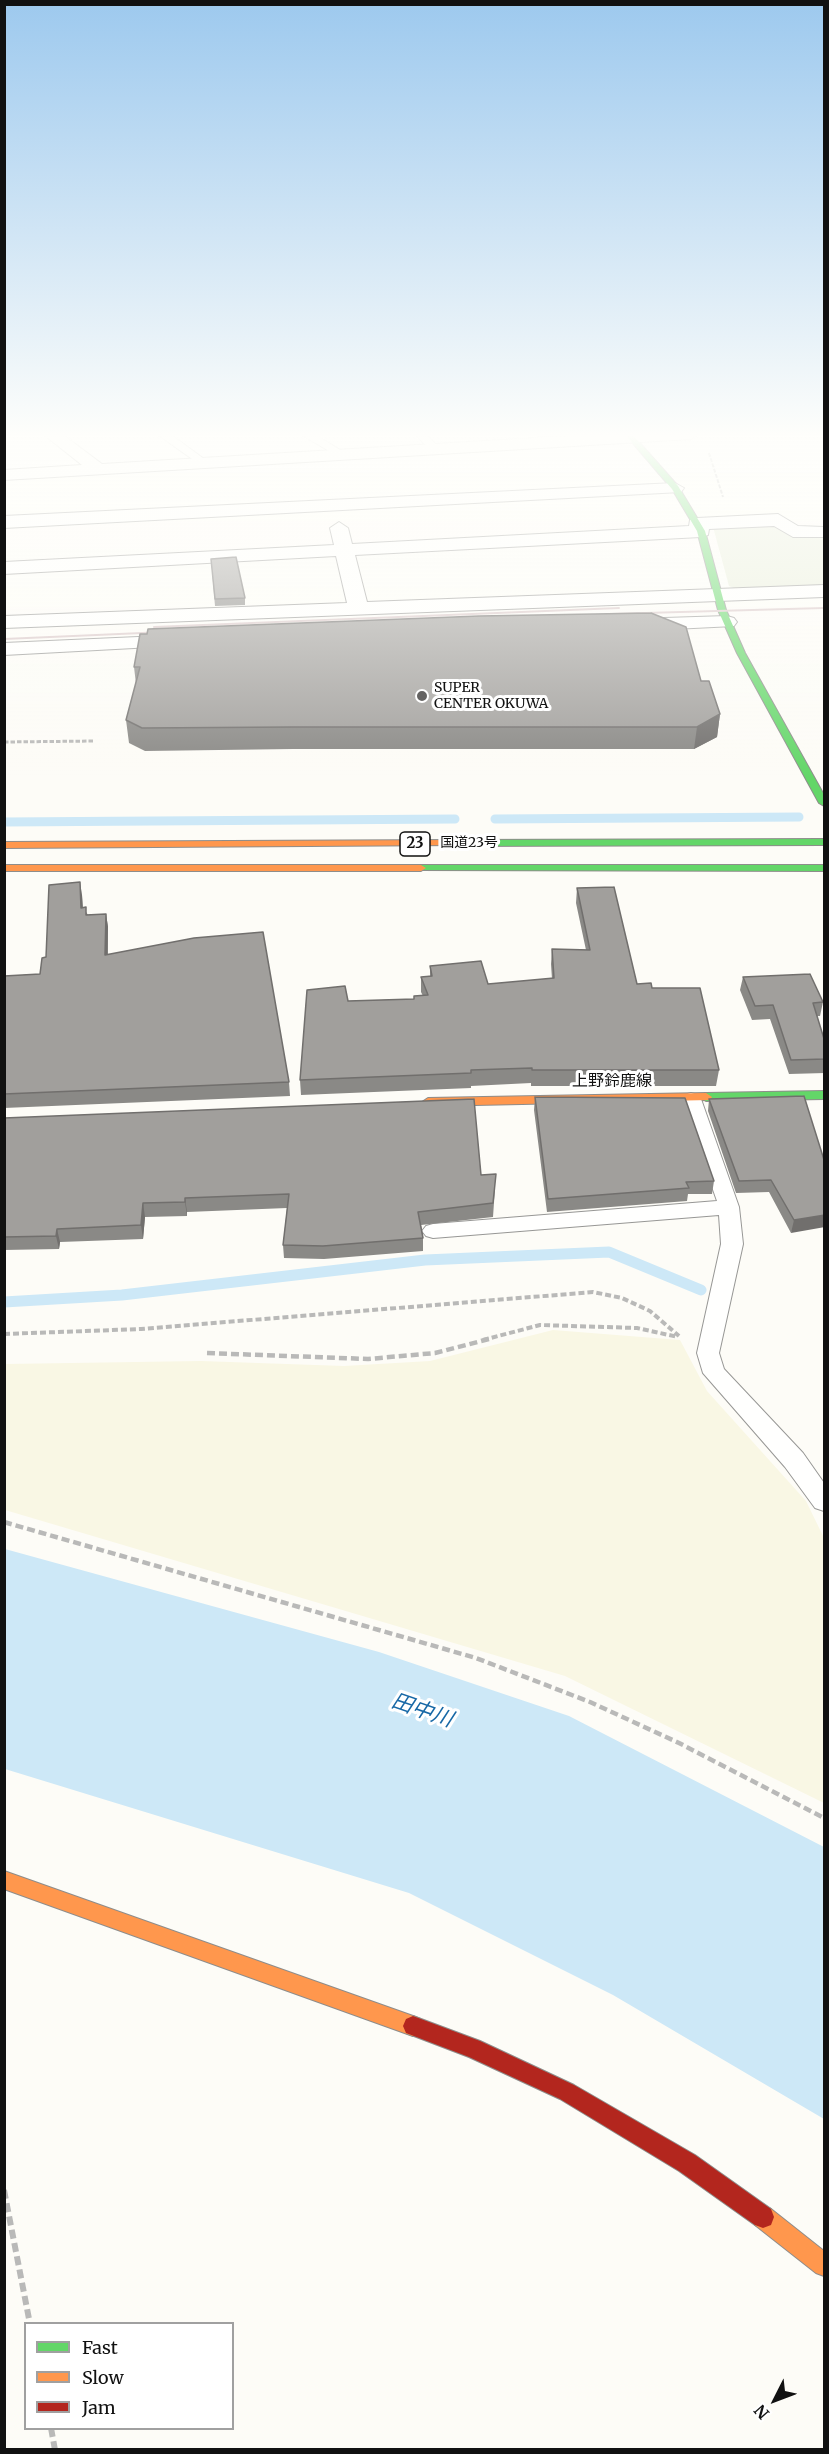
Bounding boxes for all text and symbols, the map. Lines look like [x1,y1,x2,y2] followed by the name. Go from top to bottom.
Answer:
[434,680,548,712] place label: SUPER CENTER OKUWA
[415,689,429,703] marker: SUPER CENTER OKUWA
[400,832,430,856] road number: 23
[440,835,498,851] street label: 国道23号
[572,1071,652,1091] street label: 上野鈴鹿線
[388,1689,456,1733] water label: 田中川
[24,2322,234,2430] legend
[82,2336,118,2359] text: Fast
[82,2366,124,2389] text: Slow
[745,2370,805,2430] north arrow
[82,2396,116,2419] text: Jam
[750,2401,773,2423] text: N

